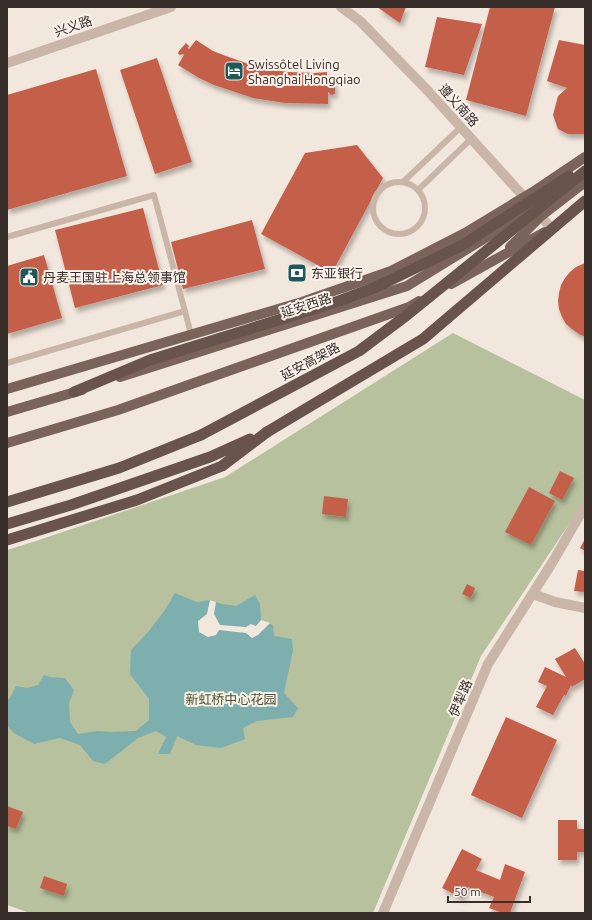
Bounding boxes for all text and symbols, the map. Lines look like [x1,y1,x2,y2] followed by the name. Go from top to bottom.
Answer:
[52,13,94,39] street label: 兴义路
[248,57,361,86] place label: Swissôtel Living Shanghai Hongqiao
[223,60,245,82] hotel icon: Swissôtel Living Shanghai Hongqiao
[436,81,482,129] street label: 遵义南路
[286,262,308,284] bank icon: 东亚银行
[18,266,40,288] public building icon: 丹麦王国驻上海总领事馆
[311,266,363,280] place label: 东亚银行
[43,270,186,284] place label: 丹麦王国驻上海总领事馆
[279,290,333,320] street label: 延安西路
[278,340,342,382] street label: 延安高架路
[446,677,474,719] street label: 伊犁路
[185,692,277,706] park label: 新虹桥中心花园
[448,878,530,904] scale bar
[454,885,481,898] text: 50 m

